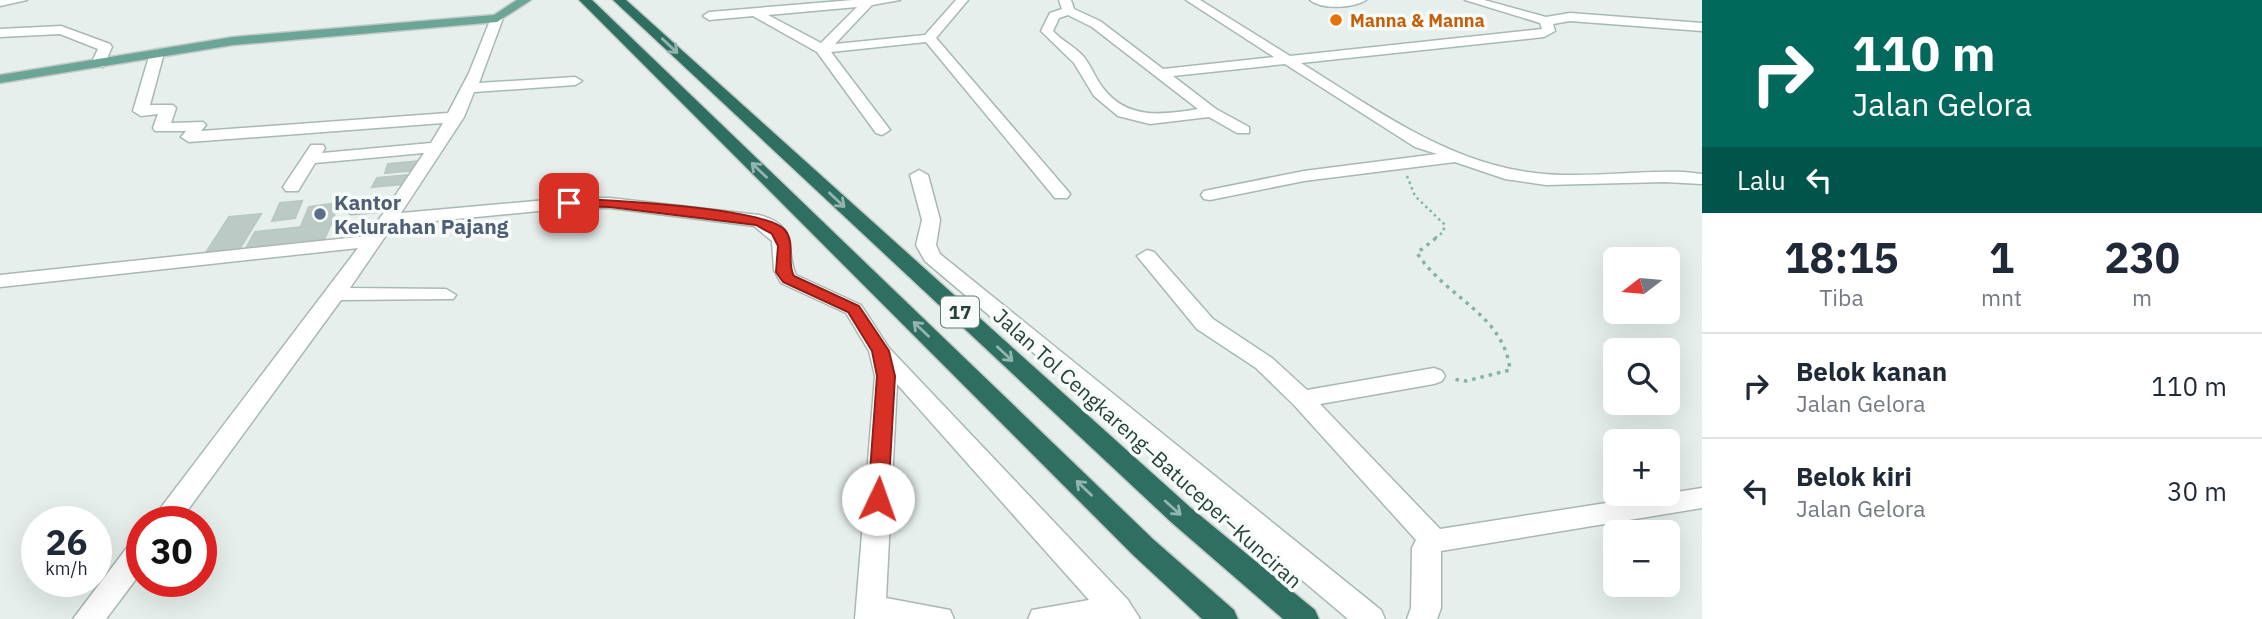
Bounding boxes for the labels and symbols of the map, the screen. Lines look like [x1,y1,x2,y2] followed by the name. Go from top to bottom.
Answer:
[1350,9,1485,32] place label: Manna & Manna
[1328,12,1344,28] marker: Manna & Manna
[661,38,679,54] one-way arrow
[750,162,767,179] one-way arrow
[539,173,599,233] pin
[334,188,509,240] place label: Kantor Kelurahan Pajang
[828,192,846,208] one-way arrow
[312,206,328,222] marker: Kantor Kelurahan Pajang
[1603,247,1680,324] north arrow
[941,296,979,328] road number: 17
[988,302,1308,594] street label: Jalan Tol Cengkareng–Batuceper–Kunciran
[913,321,930,338] one-way arrow
[996,345,1013,362] one-way arrow
[841,462,915,536] position arrow
[1075,480,1092,497] one-way arrow
[1164,499,1181,516] one-way arrow
[126,506,217,597] speed limit sign: 30

